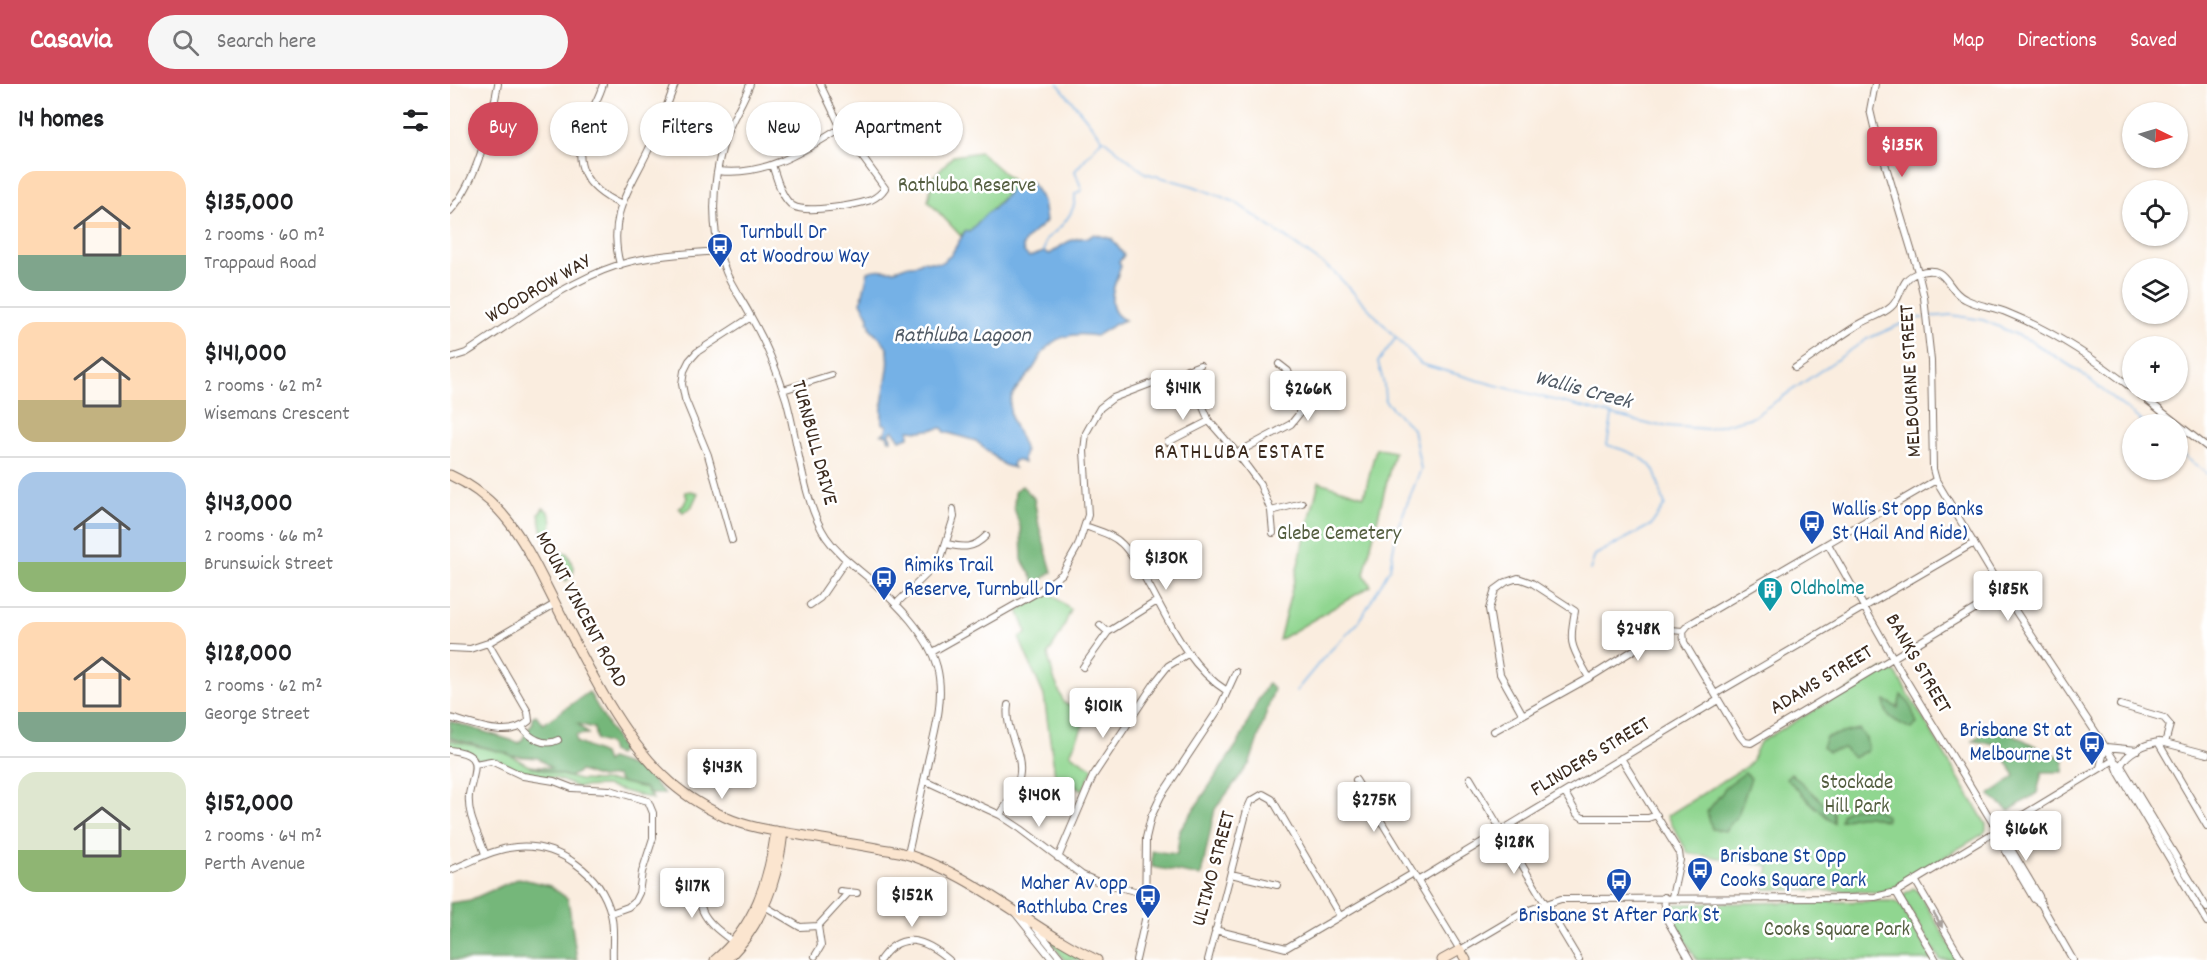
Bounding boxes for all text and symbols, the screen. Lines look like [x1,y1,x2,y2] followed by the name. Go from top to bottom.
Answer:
[148,15,568,69] search box
[30,22,112,62] text: Casavia
[169,26,202,59] icon: search
[217,27,316,58] text: Search here
[1953,27,1984,57] text: Map
[2017,27,2097,57] text: Directions
[2130,27,2177,57] text: Saved
[18,102,104,139] text: 14 homes
[468,102,538,156] chip: Buy
[550,102,628,156] chip: Rent
[640,102,734,156] chip: Filters
[746,102,821,156] chip: New
[833,102,963,156] chip: Apartment
[2122,102,2188,168] north arrow
[2122,102,2188,480] map controls
[399,104,432,137] icon: filters
[1860,127,1944,178] pin: $135K
[1881,132,1923,160] text: $135K
[898,172,1036,202] park label: Rathluba Reserve
[2122,180,2188,246] button: locate
[204,185,294,222] text: $135,000
[66,195,138,267] icon: home
[740,219,869,273] place label: Turnbull Dr at Woodrow Way
[204,222,325,250] text: 2 rooms · 60 m²
[705,231,735,269] bus stop icon: Turnbull Dr at Woodrow Way
[481,247,598,332] street label: WOODROW WAY
[204,250,317,278] text: Trappaud Road
[2122,258,2188,324] button: layers
[1893,303,1931,458] street label: MELBOURNE STREET
[893,321,1032,352] water label: Rathluba Lagoon
[204,336,287,373] text: $141,000
[2122,336,2188,402] button: +
[66,346,138,418] icon: home
[1531,363,1637,419] water label: Wallis Creek
[1141,370,1225,421] pin: $141K
[1266,371,1350,422] pin: $266K
[204,373,323,401] text: 2 rooms · 62 m²
[1165,375,1201,403] text: $141K
[1284,376,1332,404] text: $266K
[782,377,844,509] street label: TURNBULL DRIVE
[204,401,350,429] text: Wisemans Crescent
[2122,414,2188,480] button: −
[1154,438,1326,469] district label: RATHLUBA ESTATE
[204,486,293,523] text: $143,000
[66,496,138,568] icon: home
[1832,496,1984,550] place label: Wallis St opp Banks St (Hail And Ride)
[1797,508,1827,546] bus stop icon: Wallis St opp Banks St (Hail And Ride)
[1277,520,1402,550] park label: Glebe Cemetery
[204,523,324,551] text: 2 rooms · 66 m²
[526,527,634,694] street label: MOUNT VINCENT ROAD
[1124,540,1208,591] pin: $130K
[1144,545,1188,573] text: $130K
[204,551,333,579] text: Brunswick Street
[904,552,1063,606] place label: Rimiks Trail Reserve, Turnbull Dr
[869,564,899,602] bus stop icon: Rimiks Trail Reserve, Turnbull Dr
[1966,571,2050,622] pin: $185K
[1755,575,1785,613] building icon: Oldholme
[1790,575,1865,605] place label: Oldholme
[1987,576,2029,604] text: $185K
[1876,608,1958,720] street label: BANKS STREET
[1596,611,1680,662] pin: $248K
[1616,616,1660,644] text: $248K
[204,636,292,673] text: $128,000
[1765,638,1880,724] street label: ADAMS STREET
[66,646,138,718] icon: home
[204,673,323,701] text: 2 rooms · 62 m²
[1061,688,1145,739] pin: $101K
[1083,693,1123,721] text: $101K
[204,701,310,729] text: George Street
[1525,710,1657,806] street label: FLINDERS STREET
[1959,717,2072,771] place label: Brisbane St at Melbourne St
[2077,729,2107,767] bus stop icon: Brisbane St at Melbourne St
[680,749,764,800] pin: $143K
[702,754,742,782] text: $143K
[1821,769,1893,823] park label: Stockade Hill Park
[997,777,1081,828] pin: $140K
[1018,782,1060,810] text: $140K
[1332,782,1416,833] pin: $275K
[204,786,294,823] text: $152,000
[1351,787,1397,815] text: $275K
[66,796,138,868] icon: home
[1185,807,1245,930] street label: ULTIMO STREET
[1984,811,2068,862] pin: $166K
[2004,816,2048,844] text: $166K
[204,823,322,851] text: 2 rooms · 64 m²
[1472,824,1556,875] pin: $128K
[1494,829,1534,857] text: $128K
[1720,843,1866,897] place label: Brisbane St Opp Cooks Square Park
[204,851,305,879] text: Perth Avenue
[1685,855,1715,893] bus stop icon: Brisbane St Opp Cooks Square Park
[1604,866,1634,904] bus stop icon: Brisbane St After Park St
[650,868,734,919] pin: $117K
[1017,870,1128,924] place label: Maher Av opp Rathluba Cres
[674,873,710,901] text: $117K
[870,877,954,928] pin: $152K
[891,882,933,910] text: $152K
[1133,882,1163,920] bus stop icon: Maher Av opp Rathluba Cres
[1519,902,1720,932] place label: Brisbane St After Park St
[1933,912,1944,928] one-way arrow
[1764,916,1910,946] park label: Cooks Square Park

